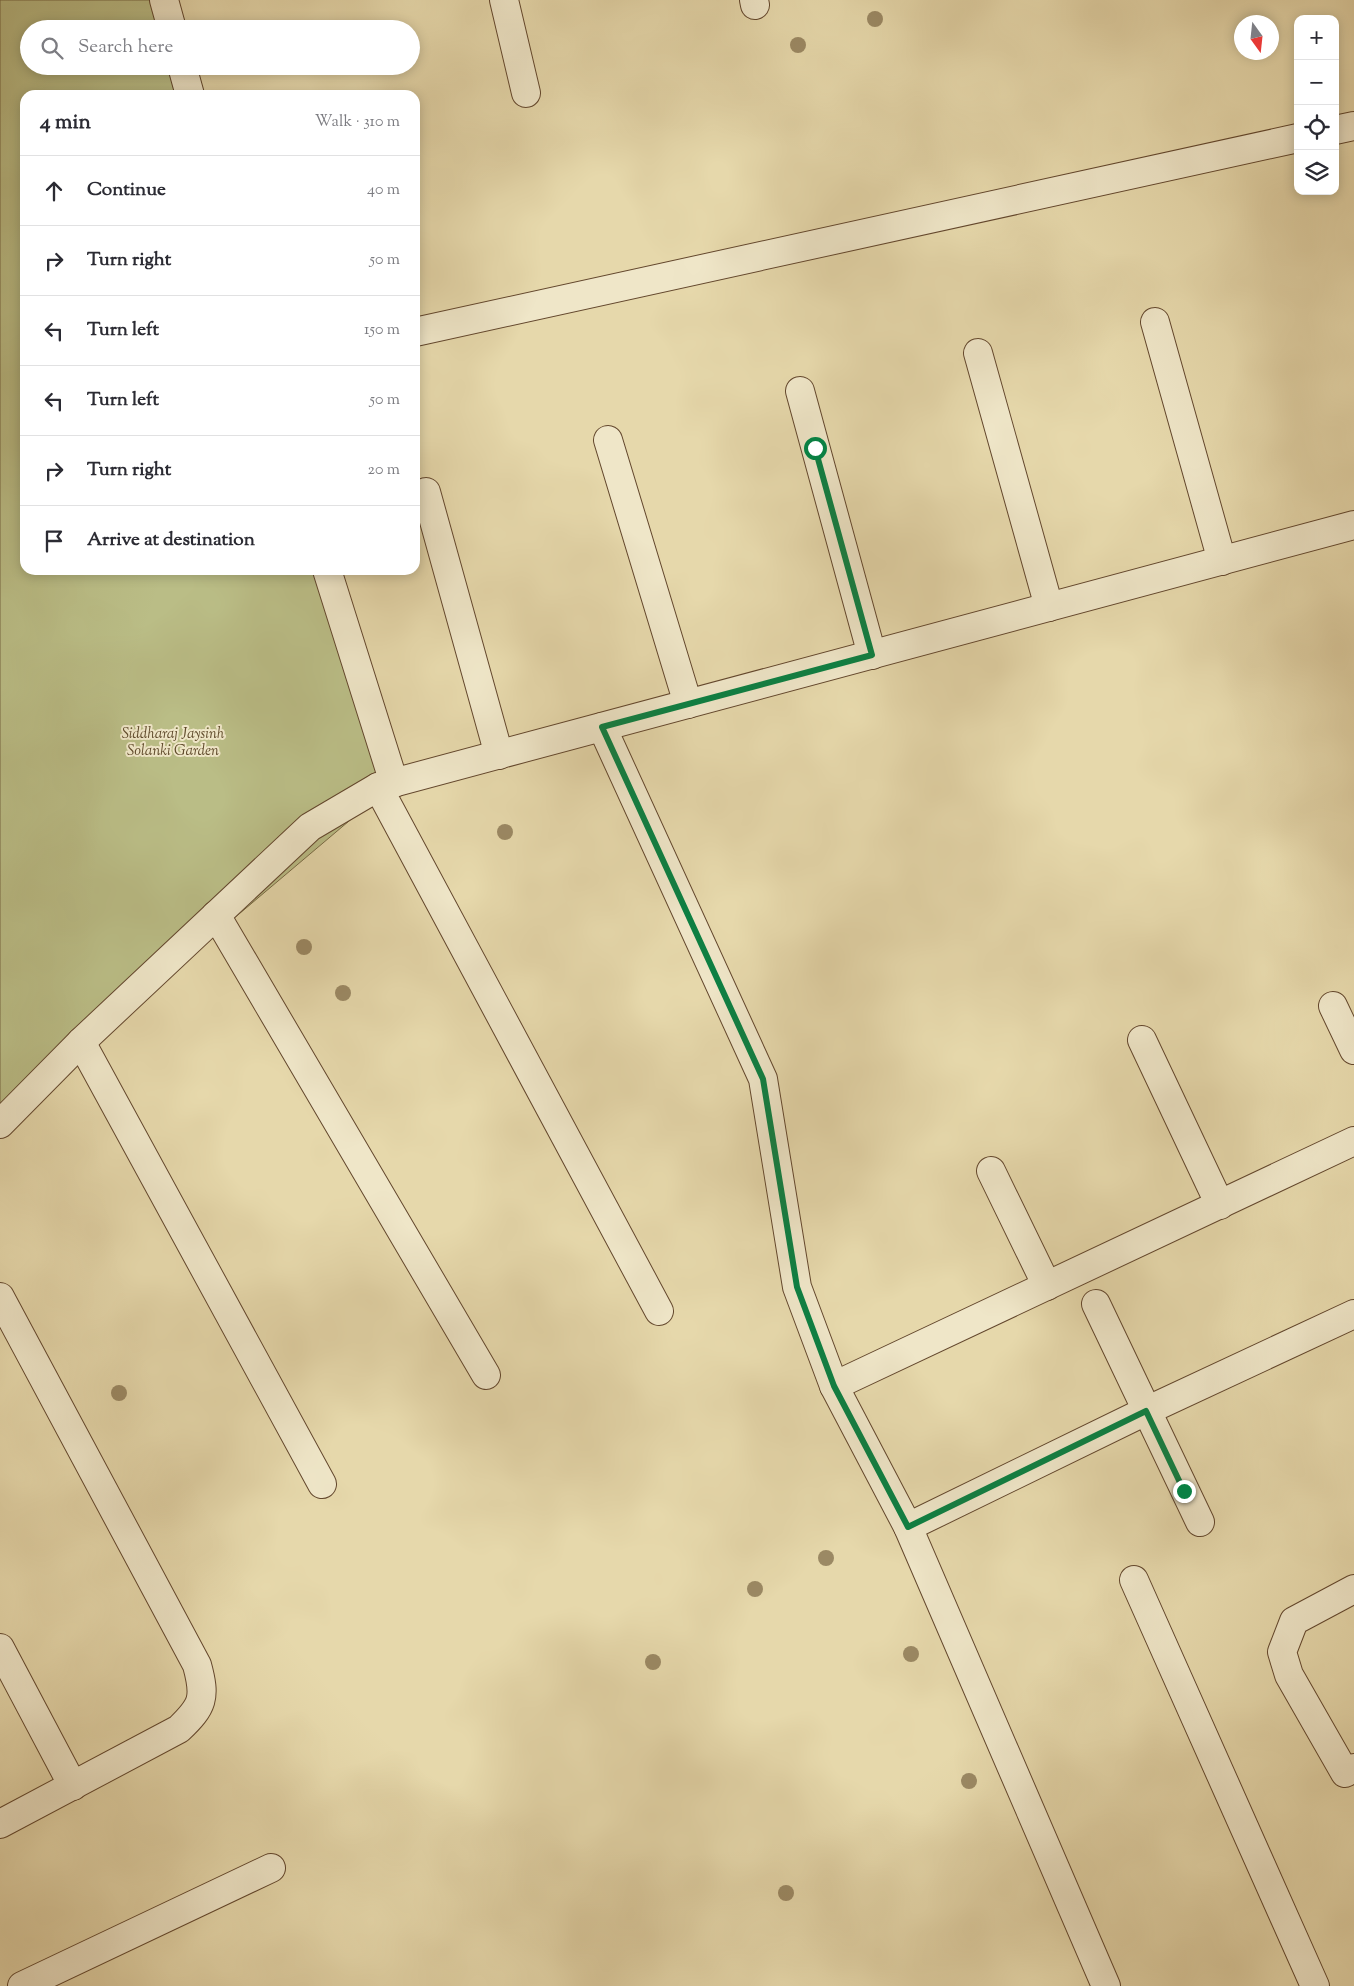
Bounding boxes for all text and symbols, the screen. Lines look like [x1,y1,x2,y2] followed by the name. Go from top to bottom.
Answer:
[1234,15,1279,60] north arrow
[1294,15,1339,195] map controls
[1294,15,1339,60] button: +
[20,20,420,75] search box
[38,34,66,62] icon: search
[78,34,173,61] text: Search here
[1294,60,1339,105] button: −
[1294,105,1339,150] button: locate
[40,108,91,138] text: 4 min
[315,111,400,134] text: Walk · 310 m
[1294,150,1339,195] button: layers
[40,177,68,205] icon: ahead
[87,177,166,204] text: Continue
[367,179,400,202] text: 40 m
[40,247,68,275] icon: right
[87,247,171,274] text: Turn right
[369,249,400,272] text: 50 m
[40,317,68,345] icon: left
[87,317,159,344] text: Turn left
[364,319,400,342] text: 150 m
[40,387,68,415] icon: left
[87,387,159,414] text: Turn left
[369,389,400,412] text: 50 m
[804,437,827,460] route start
[40,457,68,485] icon: right
[87,457,171,484] text: Turn right
[367,459,400,482] text: 20 m
[40,527,68,555] icon: arrive
[87,527,255,554] text: Arrive at destination
[122,724,225,762] park label: Siddharaj Jaysinh Solanki Garden
[1173,1480,1196,1503] route end

